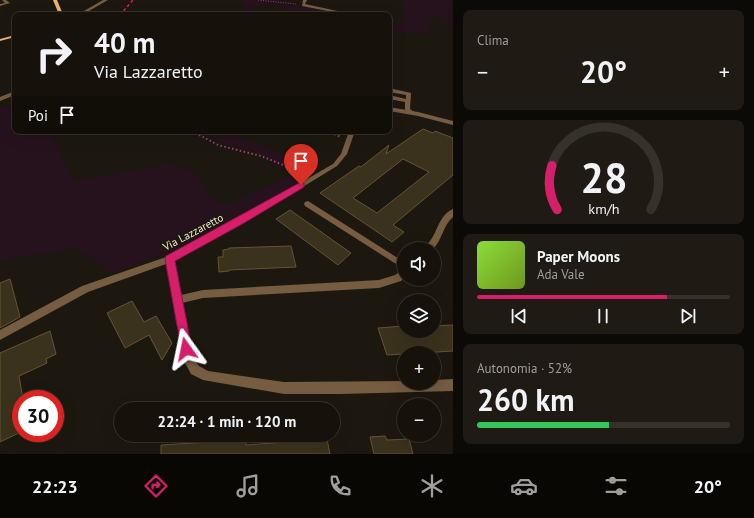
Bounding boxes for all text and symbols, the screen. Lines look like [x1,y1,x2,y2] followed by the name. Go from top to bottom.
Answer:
[94,24,155,61] text: 40 m
[28,28,80,80] icon: right
[477,32,509,49] text: Clima
[580,52,627,91] text: 20°
[477,58,488,86] text: −
[719,58,730,86] text: +
[94,60,203,83] text: Via Lazzaretto
[56,104,78,126] icon: arrive
[28,106,48,125] text: Poi
[284,144,318,185] pin
[290,150,312,172] icon: arrive
[580,151,627,204] text: 28
[588,199,619,218] text: km/h
[160,210,226,254] street label: Via Lazzaretto
[397,242,441,442] map controls
[397,242,441,286] button: sound
[537,247,620,266] text: Paper Moons
[537,266,585,283] text: Ada Vale
[397,294,441,338] button: layers
[508,305,530,327] icon: previous
[592,305,614,327] icon: pause
[677,305,699,327] icon: next
[165,328,207,370] position arrow
[397,346,441,390] button: +
[477,360,572,377] text: Autonomia · 52%
[477,380,575,419] text: 260 km
[12,390,64,442] speed limit sign: 30
[397,398,441,442] button: −
[158,412,296,431] text: 22:24 · 1 min · 120 m
[142,472,170,500] icon: directions
[234,472,262,500] icon: music
[326,472,354,500] icon: phone
[418,472,446,500] icon: climate
[510,472,538,500] icon: car
[602,472,630,500] icon: filters
[32,475,78,498] text: 22:23
[694,475,722,498] text: 20°

